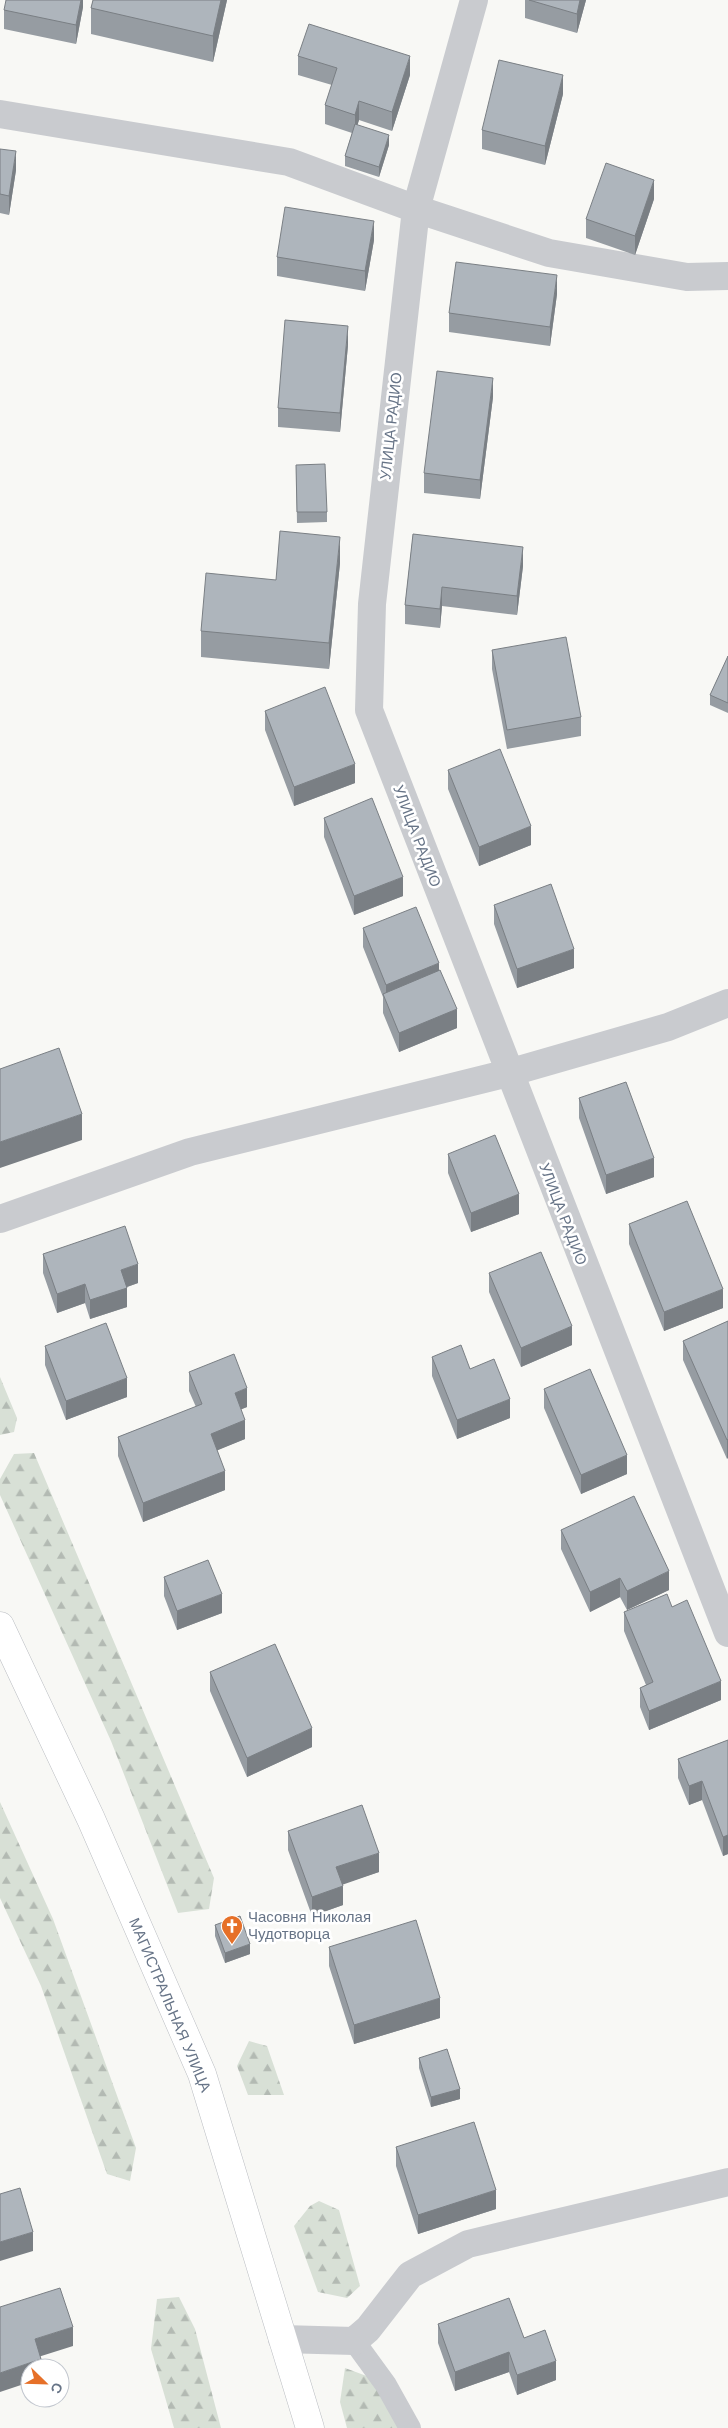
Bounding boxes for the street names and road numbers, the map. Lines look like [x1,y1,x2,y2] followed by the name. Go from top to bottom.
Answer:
[376,371,406,481] street label: УЛИЦА РАДИО
[389,782,445,890] street label: УЛИЦА РАДИО
[535,1160,591,1268] street label: УЛИЦА РАДИО
[125,1915,215,2095] street label: МАГИСТРАЛЬНАЯ УЛИЦА

